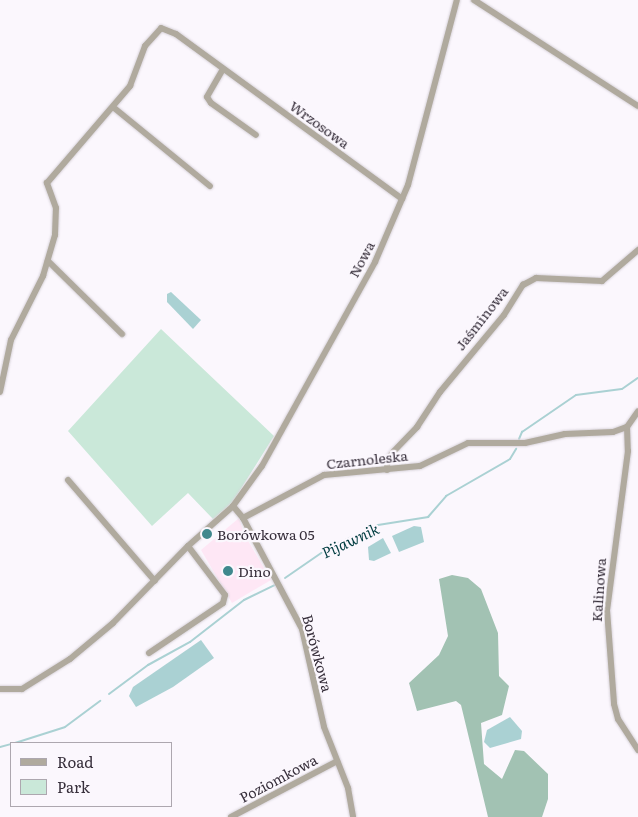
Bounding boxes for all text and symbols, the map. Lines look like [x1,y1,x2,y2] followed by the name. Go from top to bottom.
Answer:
[287,97,353,151] street label: Wrzosowa
[345,238,377,280] street label: Nowa
[451,283,511,353] street label: Jaśminowa
[325,446,409,472] street label: Czarnoleska
[319,519,381,561] water label: Pijawnik
[217,526,315,542] place label: Borówkowa 05
[201,528,213,540] marker: Borówkowa 05
[587,558,609,622] street label: Kalinowa
[238,563,271,579] place label: Dino
[222,565,234,577] marker: Dino
[300,612,336,694] street label: Borówkowa
[10,742,172,807] legend
[57,750,93,773] text: Road
[236,750,320,806] street label: Poziomkowa
[57,775,90,798] text: Park

